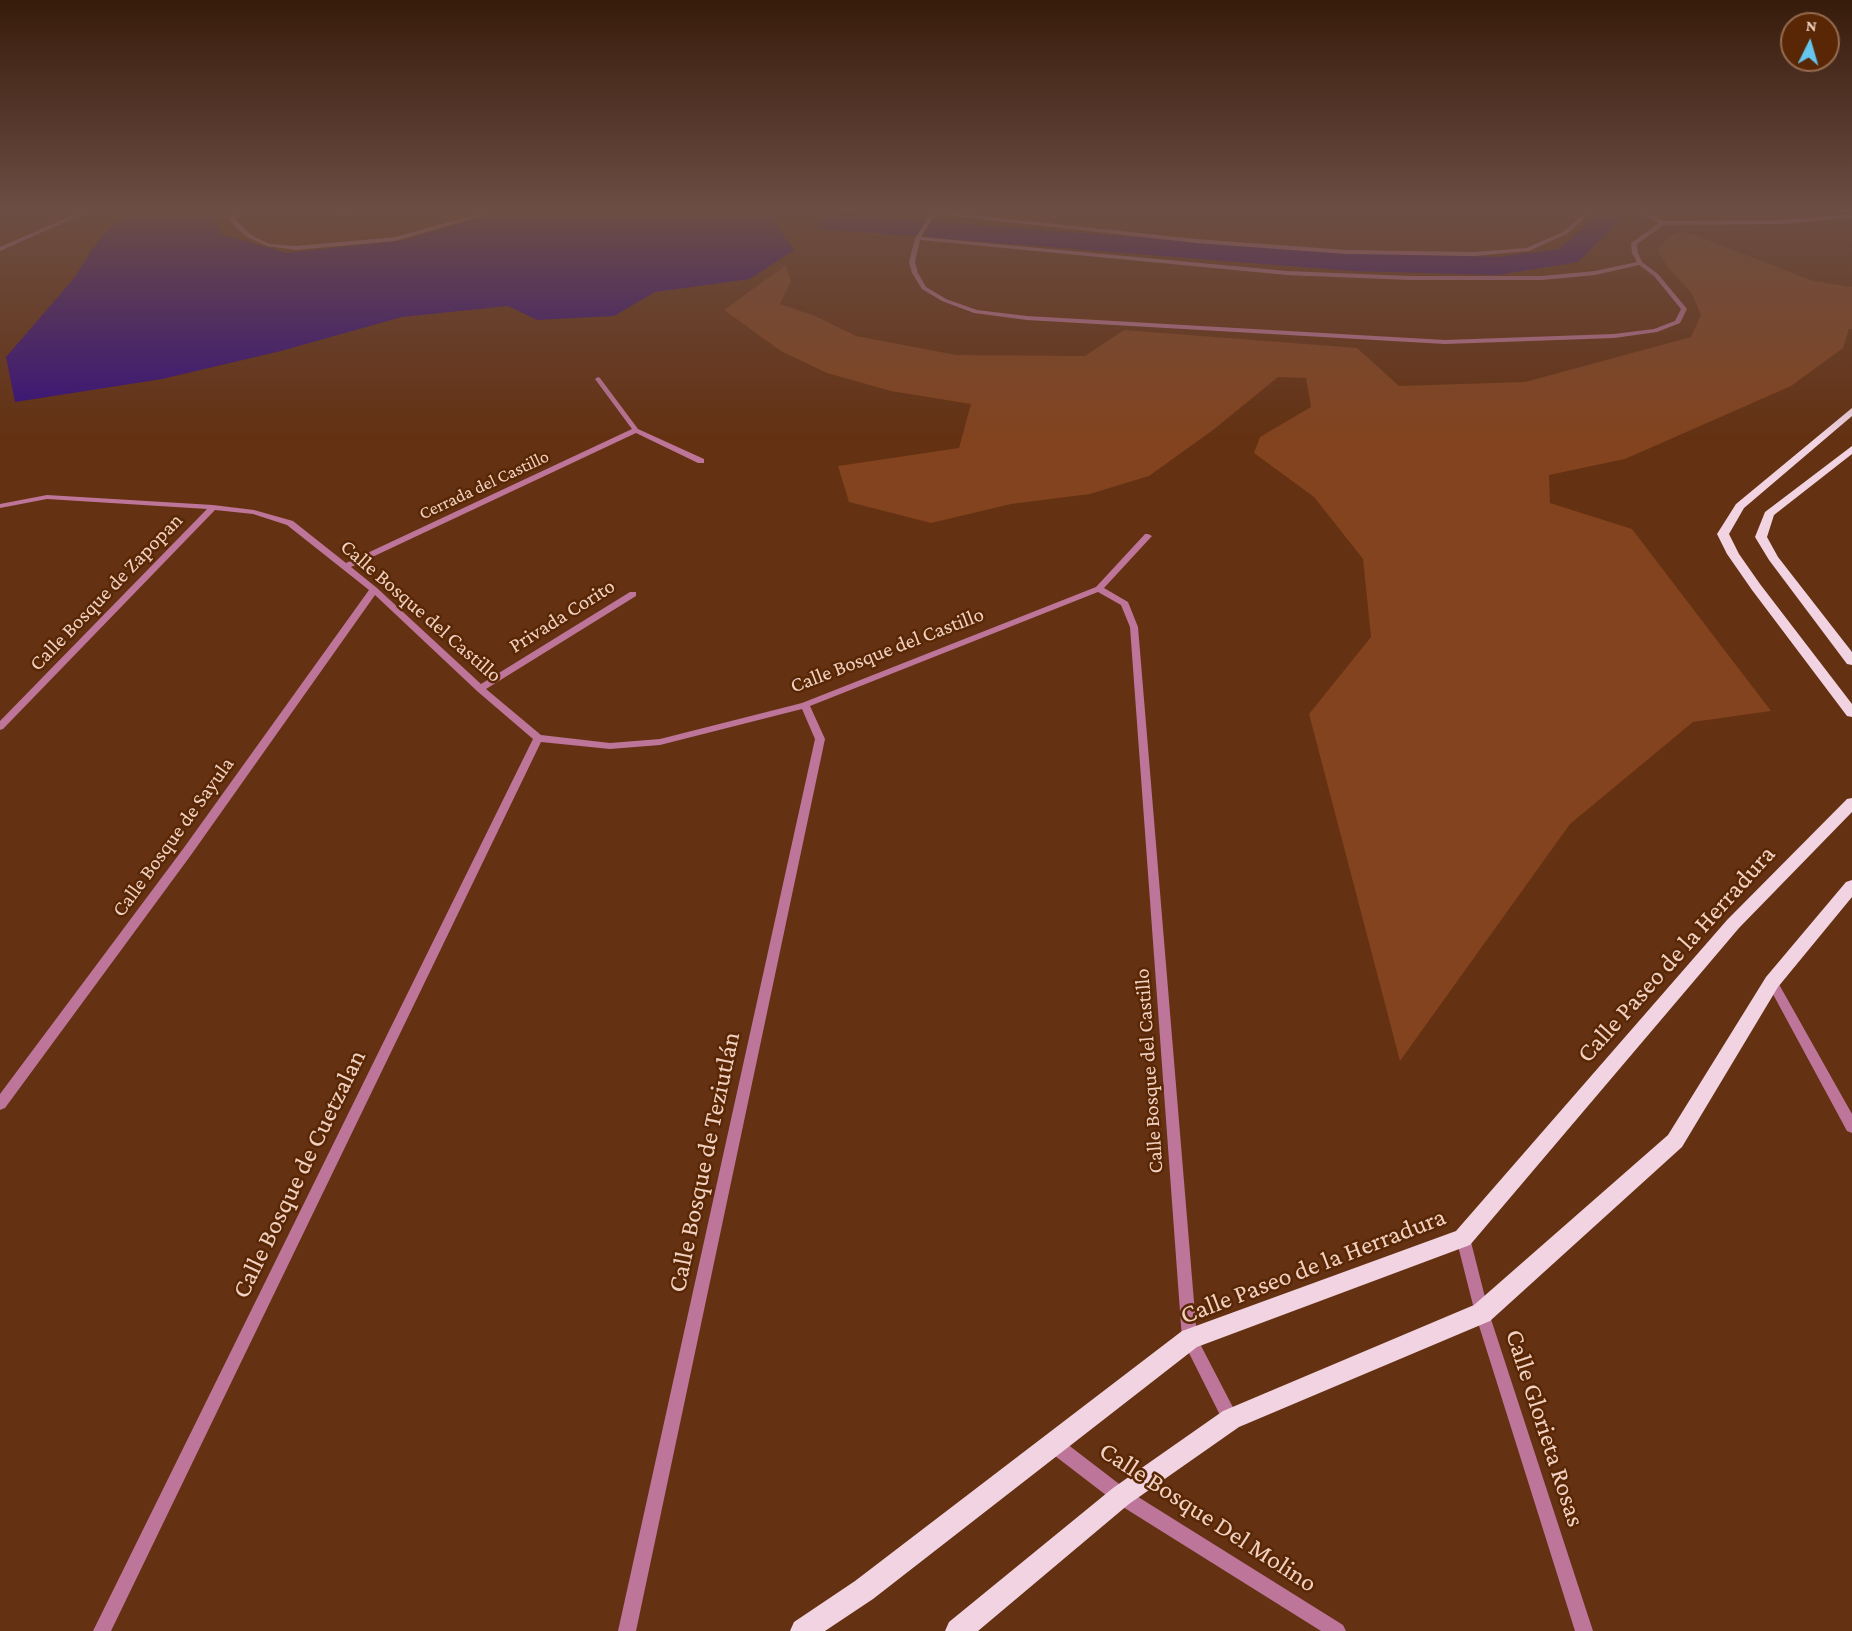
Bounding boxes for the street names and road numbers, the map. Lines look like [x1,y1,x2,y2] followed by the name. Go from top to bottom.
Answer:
[416,445,552,525] street label: Cerrada del Castillo
[24,508,188,676] street label: Calle Bosque de Zapopan
[335,534,507,688] street label: Calle Bosque del Castillo
[504,573,620,659] street label: Privada Corito
[787,601,987,699] street label: Calle Bosque del Castillo
[107,752,239,922] street label: Calle Bosque de Sayula
[1570,839,1782,1069] street label: Calle Paseo de la Herradura
[1129,968,1169,1174] street label: Calle Bosque del Castillo
[661,1029,747,1295] street label: Calle Bosque de Teziutlán
[225,1045,373,1303] street label: Calle Bosque de Cuetzalan
[1176,1201,1450,1331] street label: Calle Paseo de la Herradura
[1498,1325,1592,1531] street label: Calle Glorieta Rosas
[1093,1435,1323,1599] street label: Calle Bosque Del Molino

